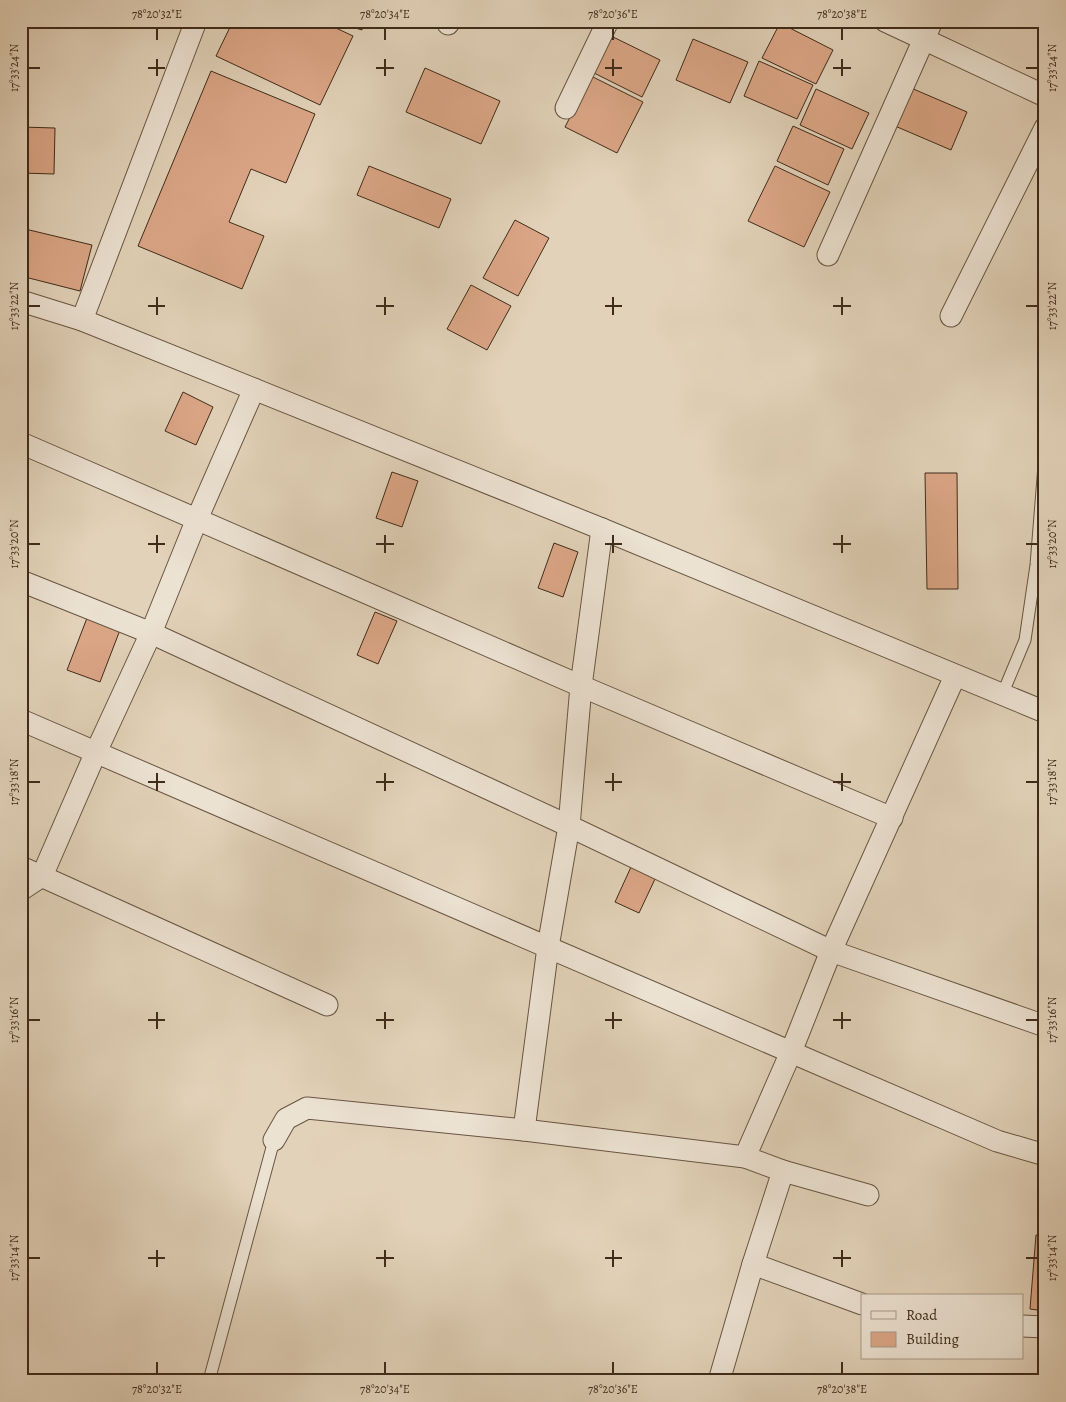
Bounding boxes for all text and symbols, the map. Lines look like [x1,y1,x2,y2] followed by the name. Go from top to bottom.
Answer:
[132,6,182,22] text: 78°20'32"E
[360,6,410,22] text: 78°20'34"E
[588,6,638,22] text: 78°20'36"E
[817,6,867,22] text: 78°20'38"E
[6,44,22,92] text: 17°33'24"N
[1044,44,1060,92] text: 17°33'24"N
[6,281,22,330] text: 17°33'22"N
[1044,281,1060,330] text: 17°33'22"N
[6,519,22,569] text: 17°33'20"N
[1044,519,1060,569] text: 17°33'20"N
[6,758,22,806] text: 17°33'18"N
[1044,758,1060,806] text: 17°33'18"N
[6,996,22,1043] text: 17°33'16"N
[1044,996,1060,1043] text: 17°33'16"N
[6,1234,22,1281] text: 17°33'14"N
[1044,1234,1060,1281] text: 17°33'14"N
[861,1294,1024,1360] legend
[906,1305,938,1325] text: Road
[906,1329,959,1349] text: Building
[132,1381,182,1397] text: 78°20'32"E
[360,1381,410,1397] text: 78°20'34"E
[588,1381,638,1397] text: 78°20'36"E
[817,1381,867,1397] text: 78°20'38"E

